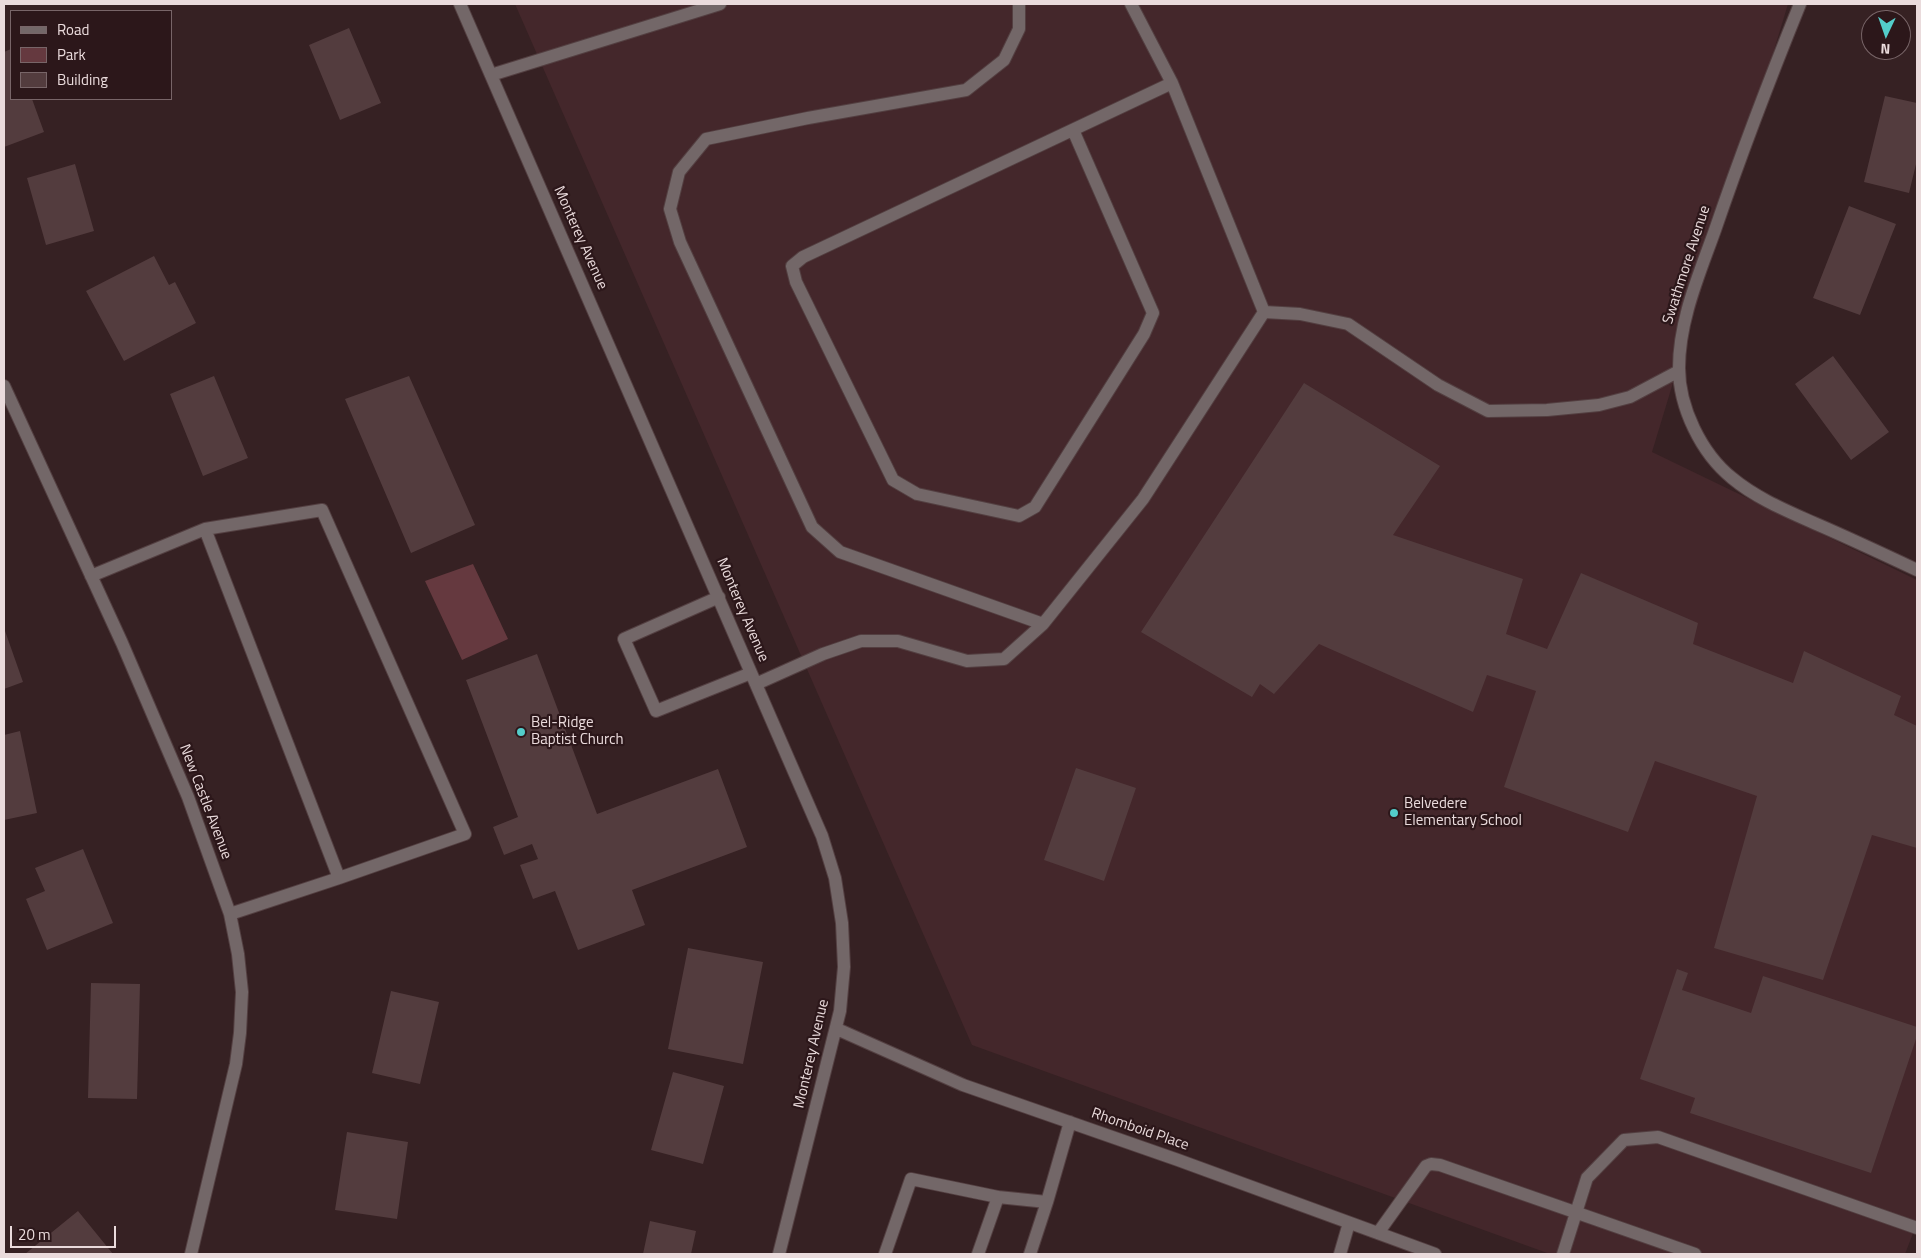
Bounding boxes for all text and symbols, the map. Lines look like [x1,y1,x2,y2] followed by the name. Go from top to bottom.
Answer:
[10,10,172,100] legend
[1861,10,1911,60] north arrow
[57,18,89,41] text: Road
[1880,39,1891,60] text: N
[57,43,86,66] text: Park
[57,68,108,91] text: Building
[549,184,611,292] street label: Monterey Avenue
[1659,204,1715,326] street label: Swathmore Avenue
[712,555,772,665] street label: Monterey Avenue
[531,714,624,749] place label: Bel-Ridge Baptist Church
[515,726,527,738] marker: Bel-Ridge Baptist Church
[175,742,235,862] street label: New Castle Avenue
[1404,795,1522,830] place label: Belvedere Elementary School
[1388,807,1400,819] marker: Belvedere Elementary School
[791,998,833,1110] street label: Monterey Avenue
[1089,1105,1191,1155] street label: Rhomboid Place
[12,1216,119,1248] scale bar
[18,1223,51,1246] text: 20 m

